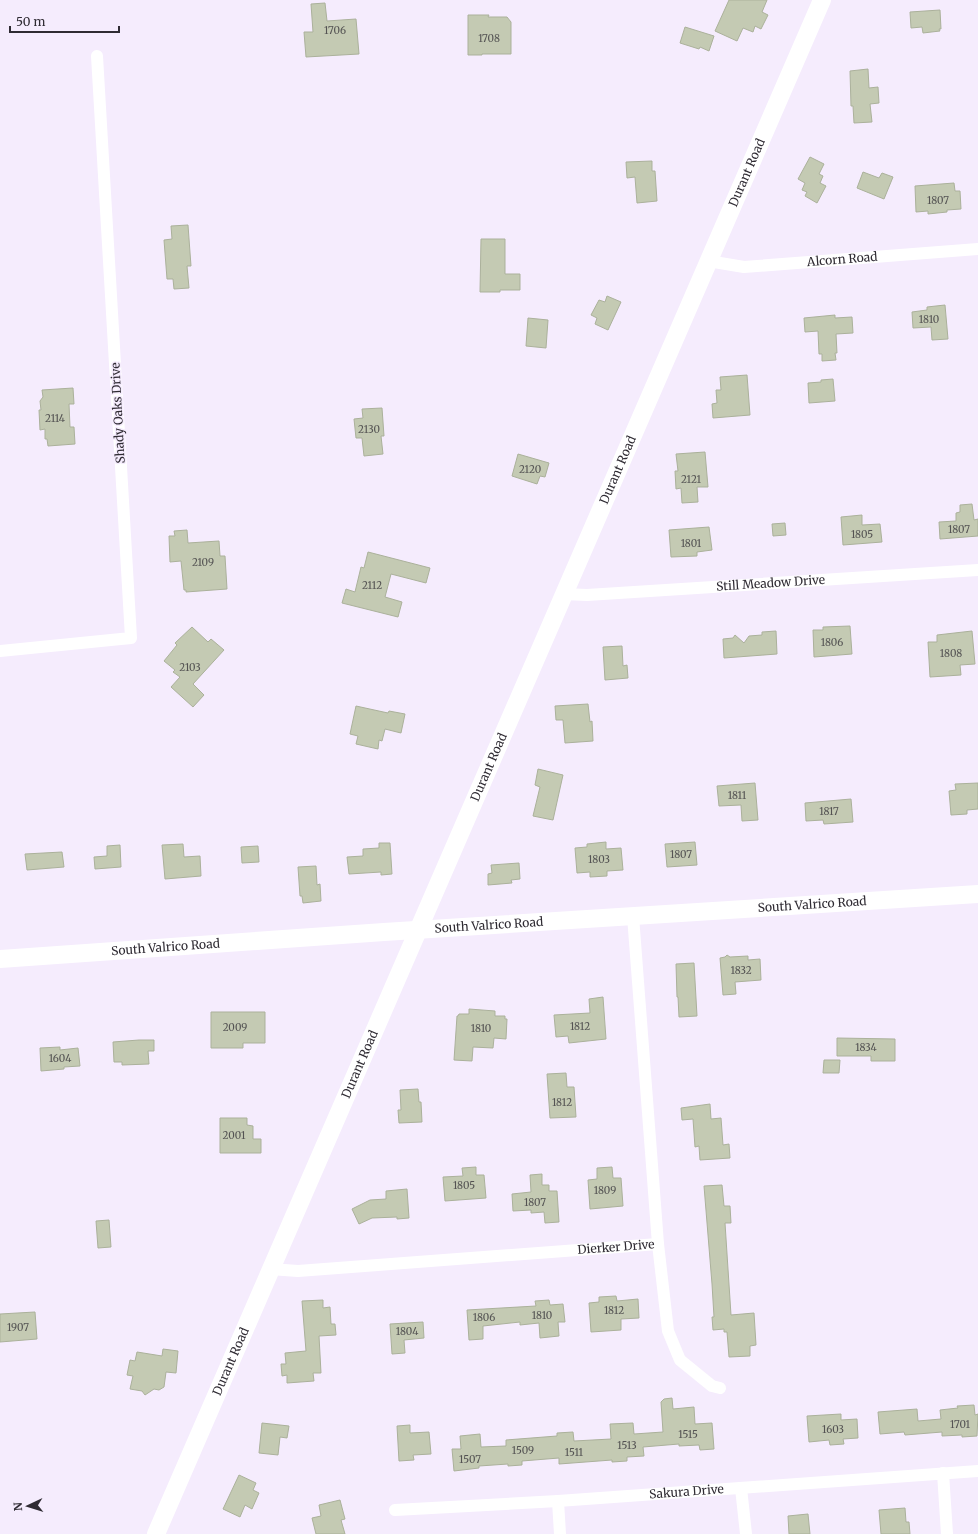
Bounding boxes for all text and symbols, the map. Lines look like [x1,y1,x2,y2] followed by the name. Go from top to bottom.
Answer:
[10,8,119,34] scale bar
[16,14,45,29] text: 50 m
[324,24,346,37] house number: 1706
[478,32,500,45] house number: 1708
[725,136,768,209] street label: Durant Road
[927,194,949,207] house number: 1807
[805,249,878,269] street label: Alcorn Road
[919,313,939,326] house number: 1810
[107,362,128,464] street label: Shady Oaks Drive
[45,412,65,425] house number: 2114
[358,423,380,436] house number: 2130
[596,433,639,506] street label: Durant Road
[519,463,541,476] house number: 2120
[681,473,702,486] house number: 2121
[948,523,970,536] house number: 1807
[851,528,873,541] house number: 1805
[681,537,702,550] house number: 1801
[192,556,214,569] house number: 2109
[716,572,825,594] street label: Still Meadow Drive
[362,579,382,592] house number: 2112
[821,636,843,649] house number: 1806
[940,647,962,660] house number: 1808
[179,661,201,674] house number: 2103
[467,731,510,803] street label: Durant Road
[728,789,747,802] house number: 1811
[819,805,839,818] house number: 1817
[670,848,692,861] house number: 1807
[588,853,610,866] house number: 1803
[757,893,867,915] street label: South Valrico Road
[434,914,544,936] street label: South Valrico Road
[111,936,220,958] street label: South Valrico Road
[730,964,752,977] house number: 1832
[570,1020,590,1033] house number: 1812
[223,1021,247,1034] house number: 2009
[471,1022,491,1035] house number: 1810
[338,1028,381,1101] street label: Durant Road
[855,1041,877,1054] house number: 1834
[49,1052,71,1065] house number: 1604
[552,1096,572,1109] house number: 1812
[223,1129,246,1142] house number: 2001
[453,1179,475,1192] house number: 1805
[594,1184,616,1197] house number: 1809
[524,1196,546,1209] house number: 1807
[577,1236,655,1257] street label: Dierker Drive
[604,1304,624,1317] house number: 1812
[532,1309,552,1322] house number: 1810
[473,1311,495,1324] house number: 1806
[7,1321,29,1334] house number: 1907
[209,1325,252,1398] street label: Durant Road
[396,1325,418,1338] house number: 1804
[950,1418,970,1431] house number: 1701
[822,1423,844,1436] house number: 1603
[678,1428,698,1441] house number: 1515
[617,1439,637,1452] house number: 1513
[512,1444,534,1457] house number: 1509
[565,1446,584,1459] house number: 1511
[459,1453,481,1466] house number: 1507
[649,1481,724,1501] street label: Sakura Drive
[8,1486,48,1526] north arrow
[11,1502,25,1512] text: N

